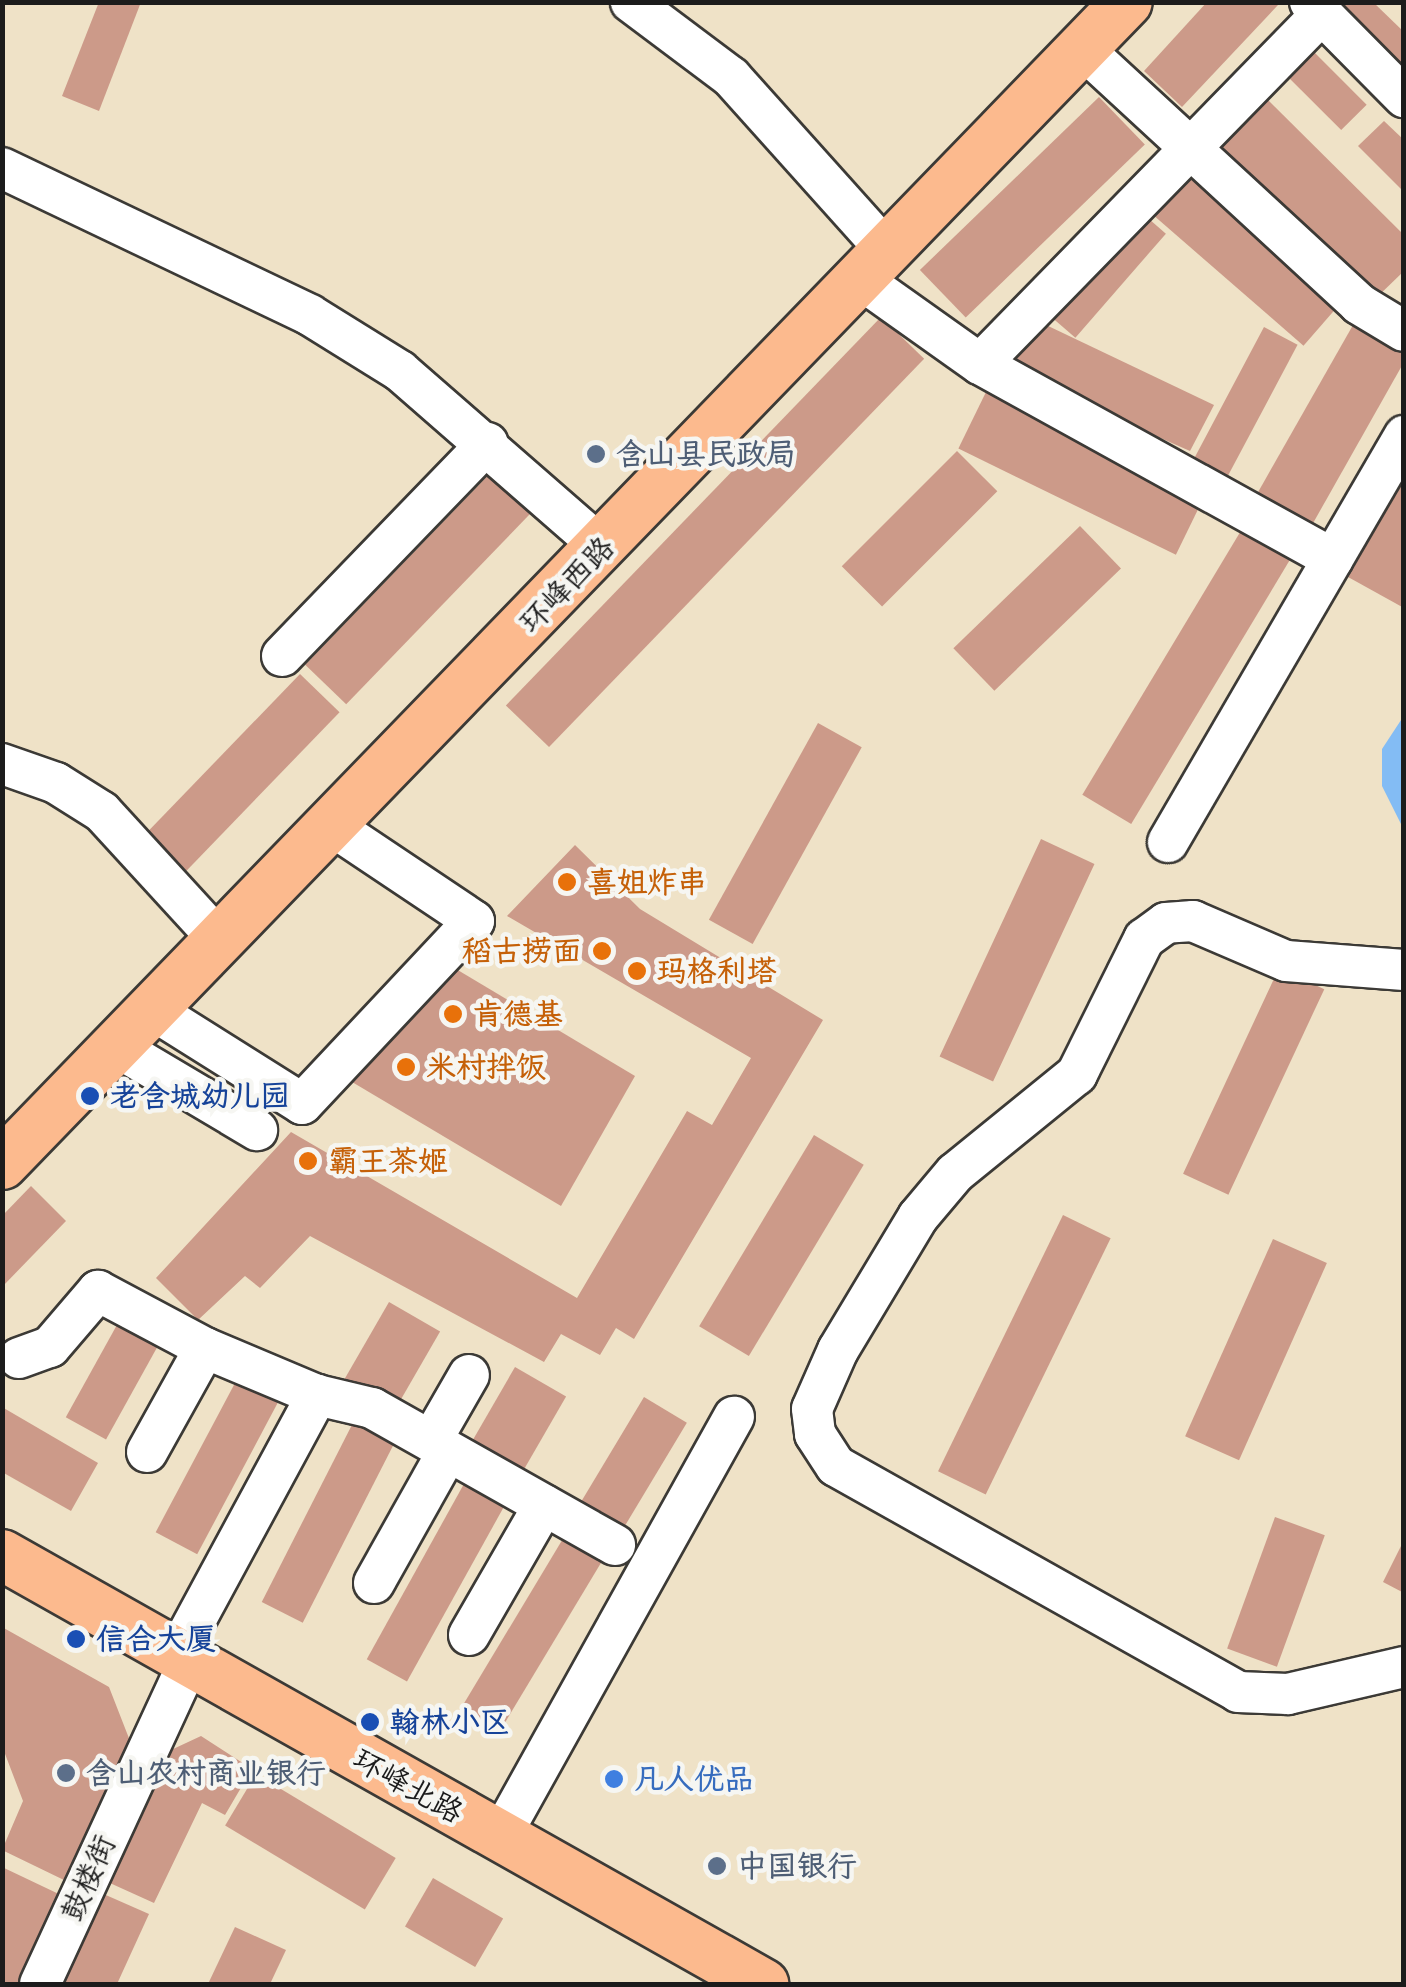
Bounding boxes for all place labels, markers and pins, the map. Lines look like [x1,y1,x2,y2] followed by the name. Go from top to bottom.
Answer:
[616,436,796,472] place label: 含山县民政局
[585,443,607,465] marker: 含山县民政局
[587,864,707,900] place label: 喜姐炸串
[556,871,578,893] marker: 喜姐炸串
[462,933,582,969] place label: 稻古捞面
[591,940,613,962] marker: 稻古捞面
[657,953,777,989] place label: 玛格利塔
[626,960,648,982] marker: 玛格利塔
[473,996,563,1032] place label: 肯德基
[442,1003,464,1025] marker: 肯德基
[426,1049,546,1085] place label: 米村拌饭
[395,1056,417,1078] marker: 米村拌饭
[110,1078,290,1114] place label: 老含城幼儿园
[79,1085,101,1107] marker: 老含城幼儿园
[328,1143,448,1179] place label: 霸王茶姬
[297,1150,319,1172] marker: 霸王茶姬
[96,1621,216,1657] place label: 信合大厦
[65,1628,87,1650] marker: 信合大厦
[390,1704,510,1740] place label: 翰林小区
[359,1711,381,1733] marker: 翰林小区
[86,1755,326,1791] place label: 含山农村商业银行
[634,1761,754,1797] place label: 凡人优品
[55,1762,77,1784] marker: 含山农村商业银行
[603,1768,625,1790] marker: 凡人优品
[737,1848,857,1884] place label: 中国银行
[706,1855,728,1877] marker: 中国银行

